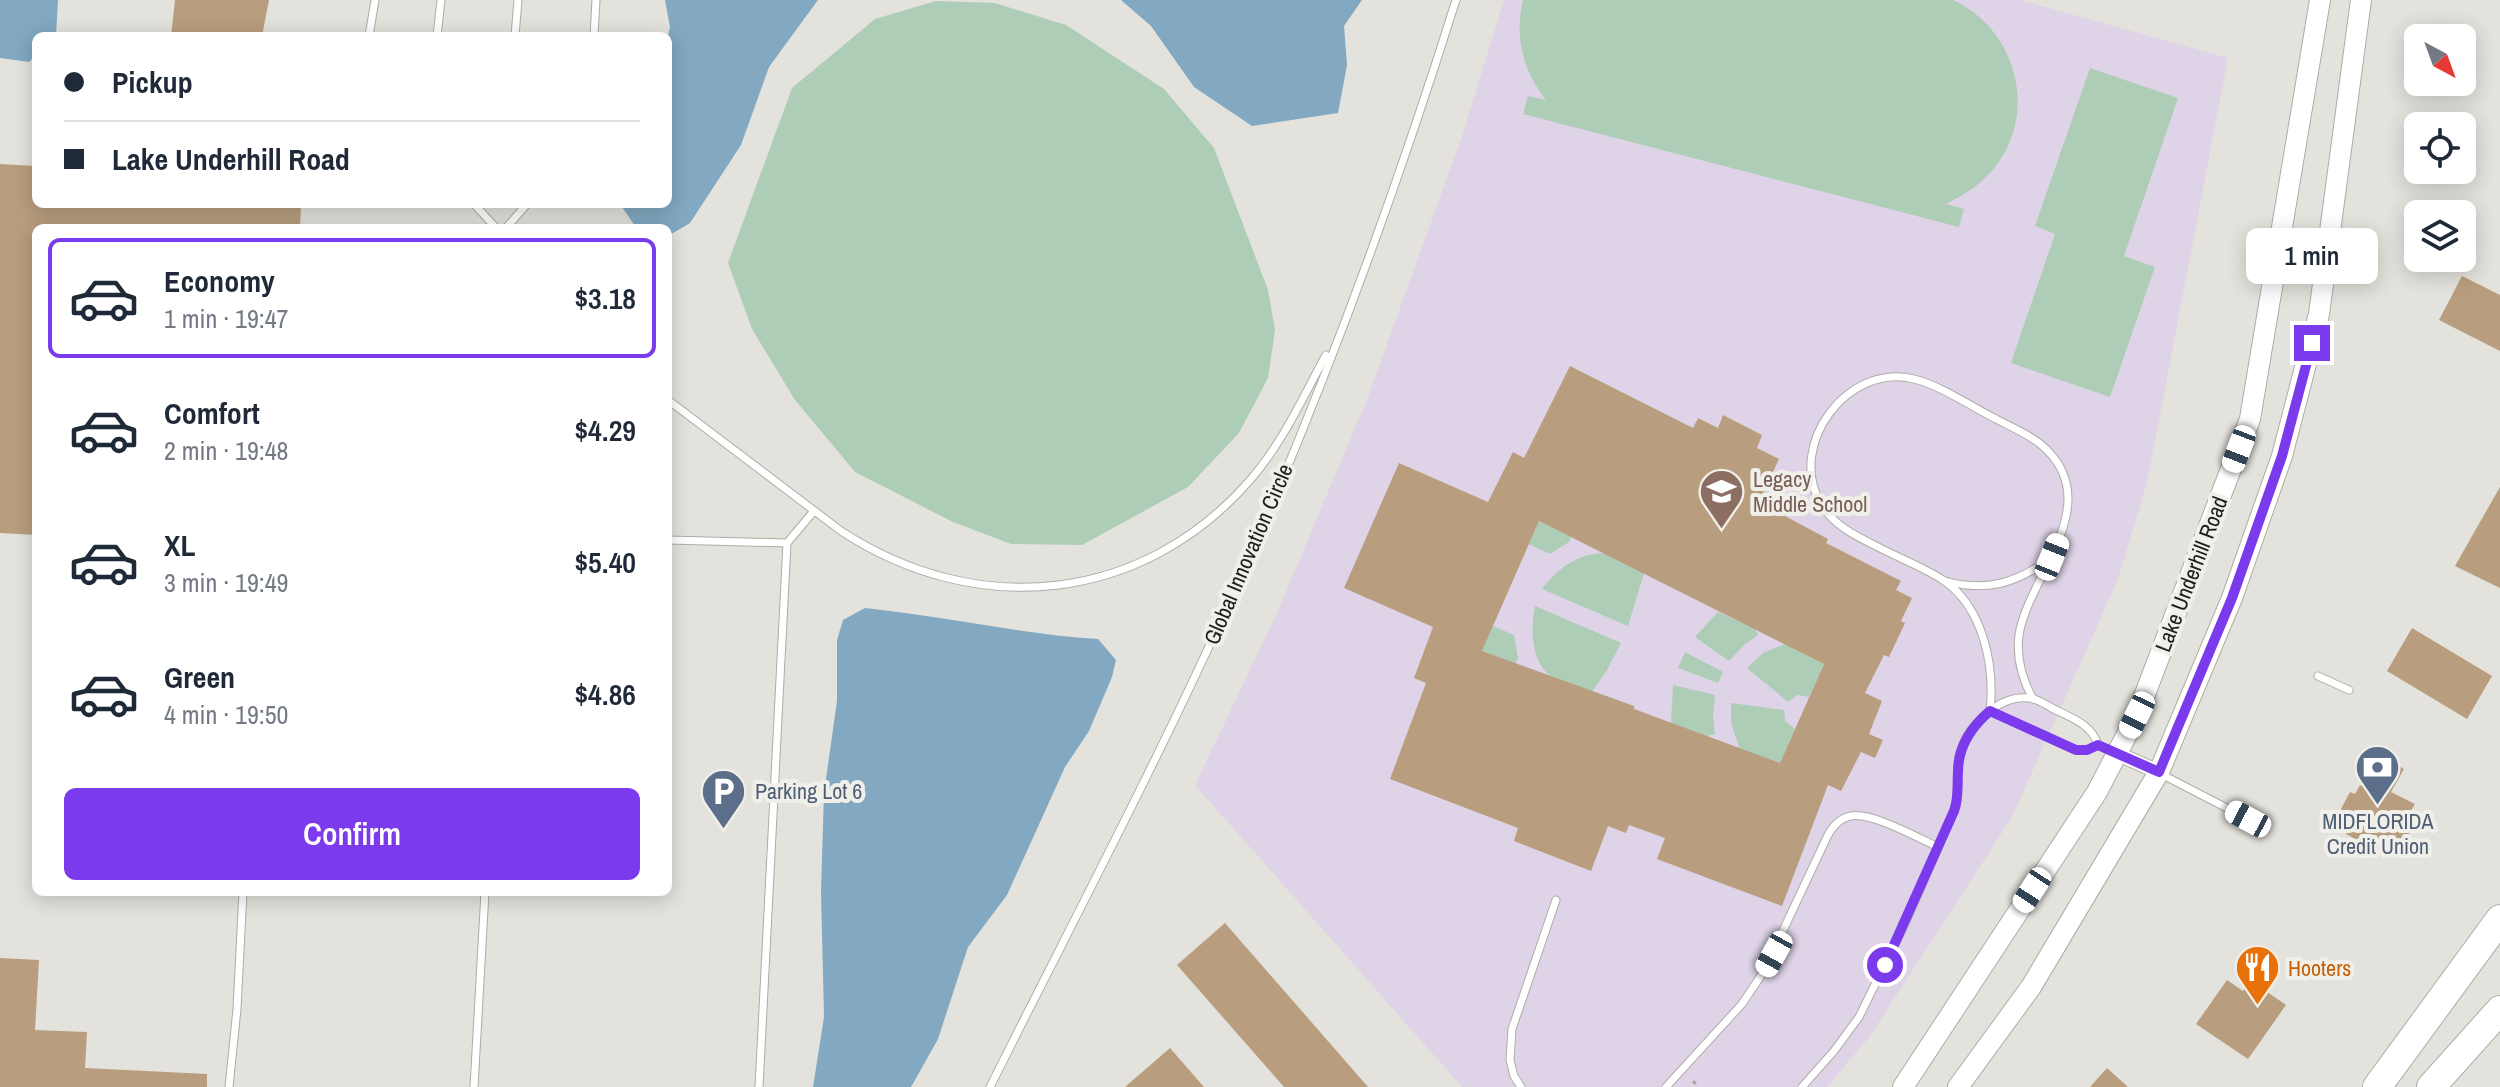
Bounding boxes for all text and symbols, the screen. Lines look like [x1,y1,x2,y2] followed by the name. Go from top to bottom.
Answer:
[2404,24,2476,96] north arrow
[2404,24,2476,272] map controls
[112,62,193,102] text: Pickup
[2404,112,2476,184] button: locate
[112,139,350,179] text: Lake Underhill Road
[2404,200,2476,272] button: layers
[2246,227,2378,283] callout: 1 min
[2285,238,2339,273] text: 1 min
[164,261,275,301] text: Economy
[68,262,140,334] icon: car
[574,278,636,318] text: $3.18
[164,301,288,336] text: 1 min · 19:47
[2294,325,2330,361] route end
[164,393,260,433] text: Comfort
[68,394,140,466] icon: car
[574,410,636,450] text: $4.29
[2219,422,2259,476] car
[164,433,288,468] text: 2 min · 19:48
[1196,459,1300,649] street label: Global Innovation Circle
[1753,464,1867,519] place label: Legacy Middle School
[1698,468,1746,531] school or university icon: Legacy Middle School
[2148,492,2234,656] street label: Lake Underhill Road
[164,525,195,565] text: XL
[68,526,140,598] icon: car
[2032,530,2072,584] car
[574,542,636,582] text: $5.40
[164,565,288,600] text: 3 min · 19:49
[164,657,235,697] text: Green
[68,658,140,730] icon: car
[574,674,636,714] text: $4.86
[2116,688,2158,742] car
[164,697,288,732] text: 4 min · 19:50
[2354,744,2402,807] bank icon: MIDFLORIDA Credit Union
[700,767,748,830] parking icon: Parking Lot 6
[755,776,862,806] place label: Parking Lot 6
[64,788,640,880] button: Confirm
[2221,797,2275,841] car
[2322,806,2435,861] place label: MIDFLORIDA Credit Union
[2009,863,2055,917] car
[1752,927,1796,981] car
[2233,944,2281,1007] restaurant icon: Hooters
[1867,947,1903,983] route start
[2288,953,2351,983] place label: Hooters

